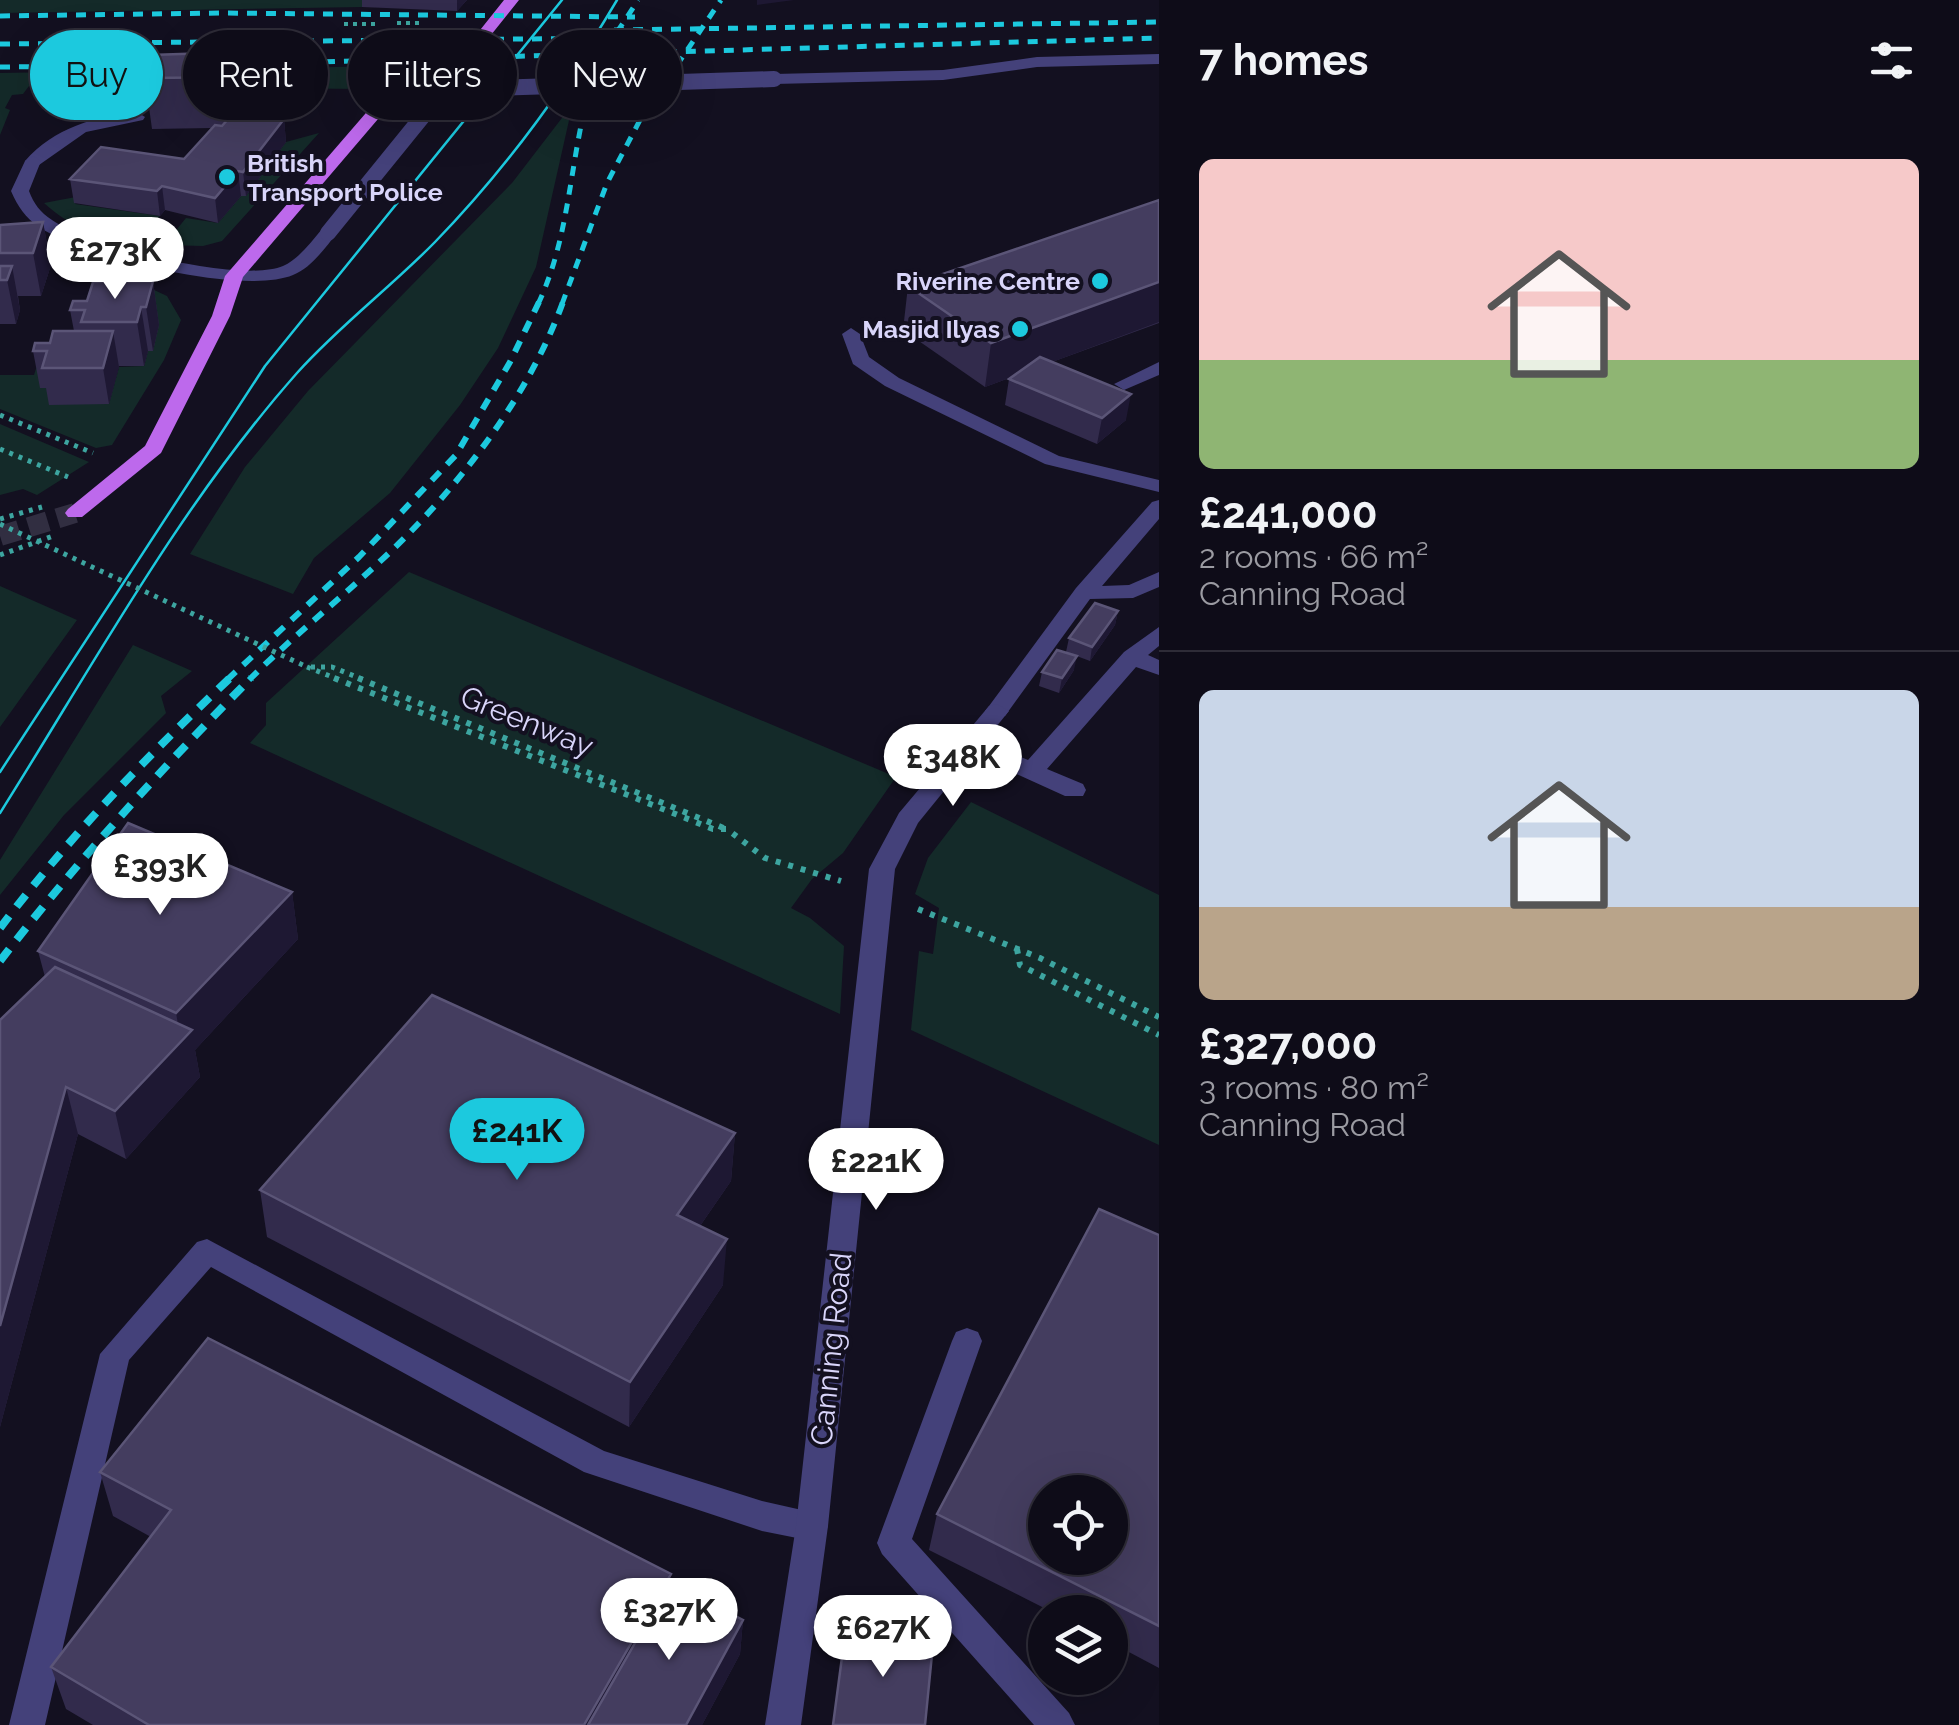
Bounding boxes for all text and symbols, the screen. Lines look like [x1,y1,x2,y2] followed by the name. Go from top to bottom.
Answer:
[30,30,163,120] chip: Buy
[183,30,328,120] chip: Rent
[348,30,517,120] chip: Filters
[537,30,682,120] chip: New
[1864,33,1919,88] icon: filters
[1199,36,1368,85] text: 7 homes
[247,148,443,207] place label: British Transport Police
[216,166,238,188] marker: British Transport Police
[45,217,185,302] pin: £273K
[1469,224,1649,404] icon: home
[69,231,161,268] text: £273K
[896,266,1080,296] place label: Riverine Centre
[1089,270,1111,292] marker: Riverine Centre
[862,314,1000,344] place label: Masjid Ilyas
[1009,318,1031,340] marker: Masjid Ilyas
[1199,489,1377,538] text: £241,000
[1199,538,1428,575] text: 2 rooms · 66 m²
[1199,575,1406,612] text: Canning Road
[456,679,598,763] street label: Greenway
[883,724,1023,809] pin: £348K
[906,738,1000,775] text: £348K
[1469,755,1649,935] icon: home
[90,833,230,918] pin: £393K
[113,847,207,884] text: £393K
[1199,1020,1377,1069] text: £327,000
[1199,1069,1429,1106] text: 3 rooms · 80 m²
[447,1098,587,1183] pin: £241K
[1199,1106,1406,1143] text: Canning Road
[472,1112,562,1149] text: £241K
[806,1128,946,1213] pin: £221K
[831,1142,921,1179] text: £221K
[803,1251,859,1447] street label: Canning Road
[1028,1475,1128,1695] map controls
[1028,1475,1128,1575] button: locate
[599,1578,739,1663] pin: £327K
[623,1592,715,1629] text: £327K
[813,1595,953,1680] pin: £627K
[1028,1595,1128,1695] button: layers
[836,1609,930,1646] text: £627K

